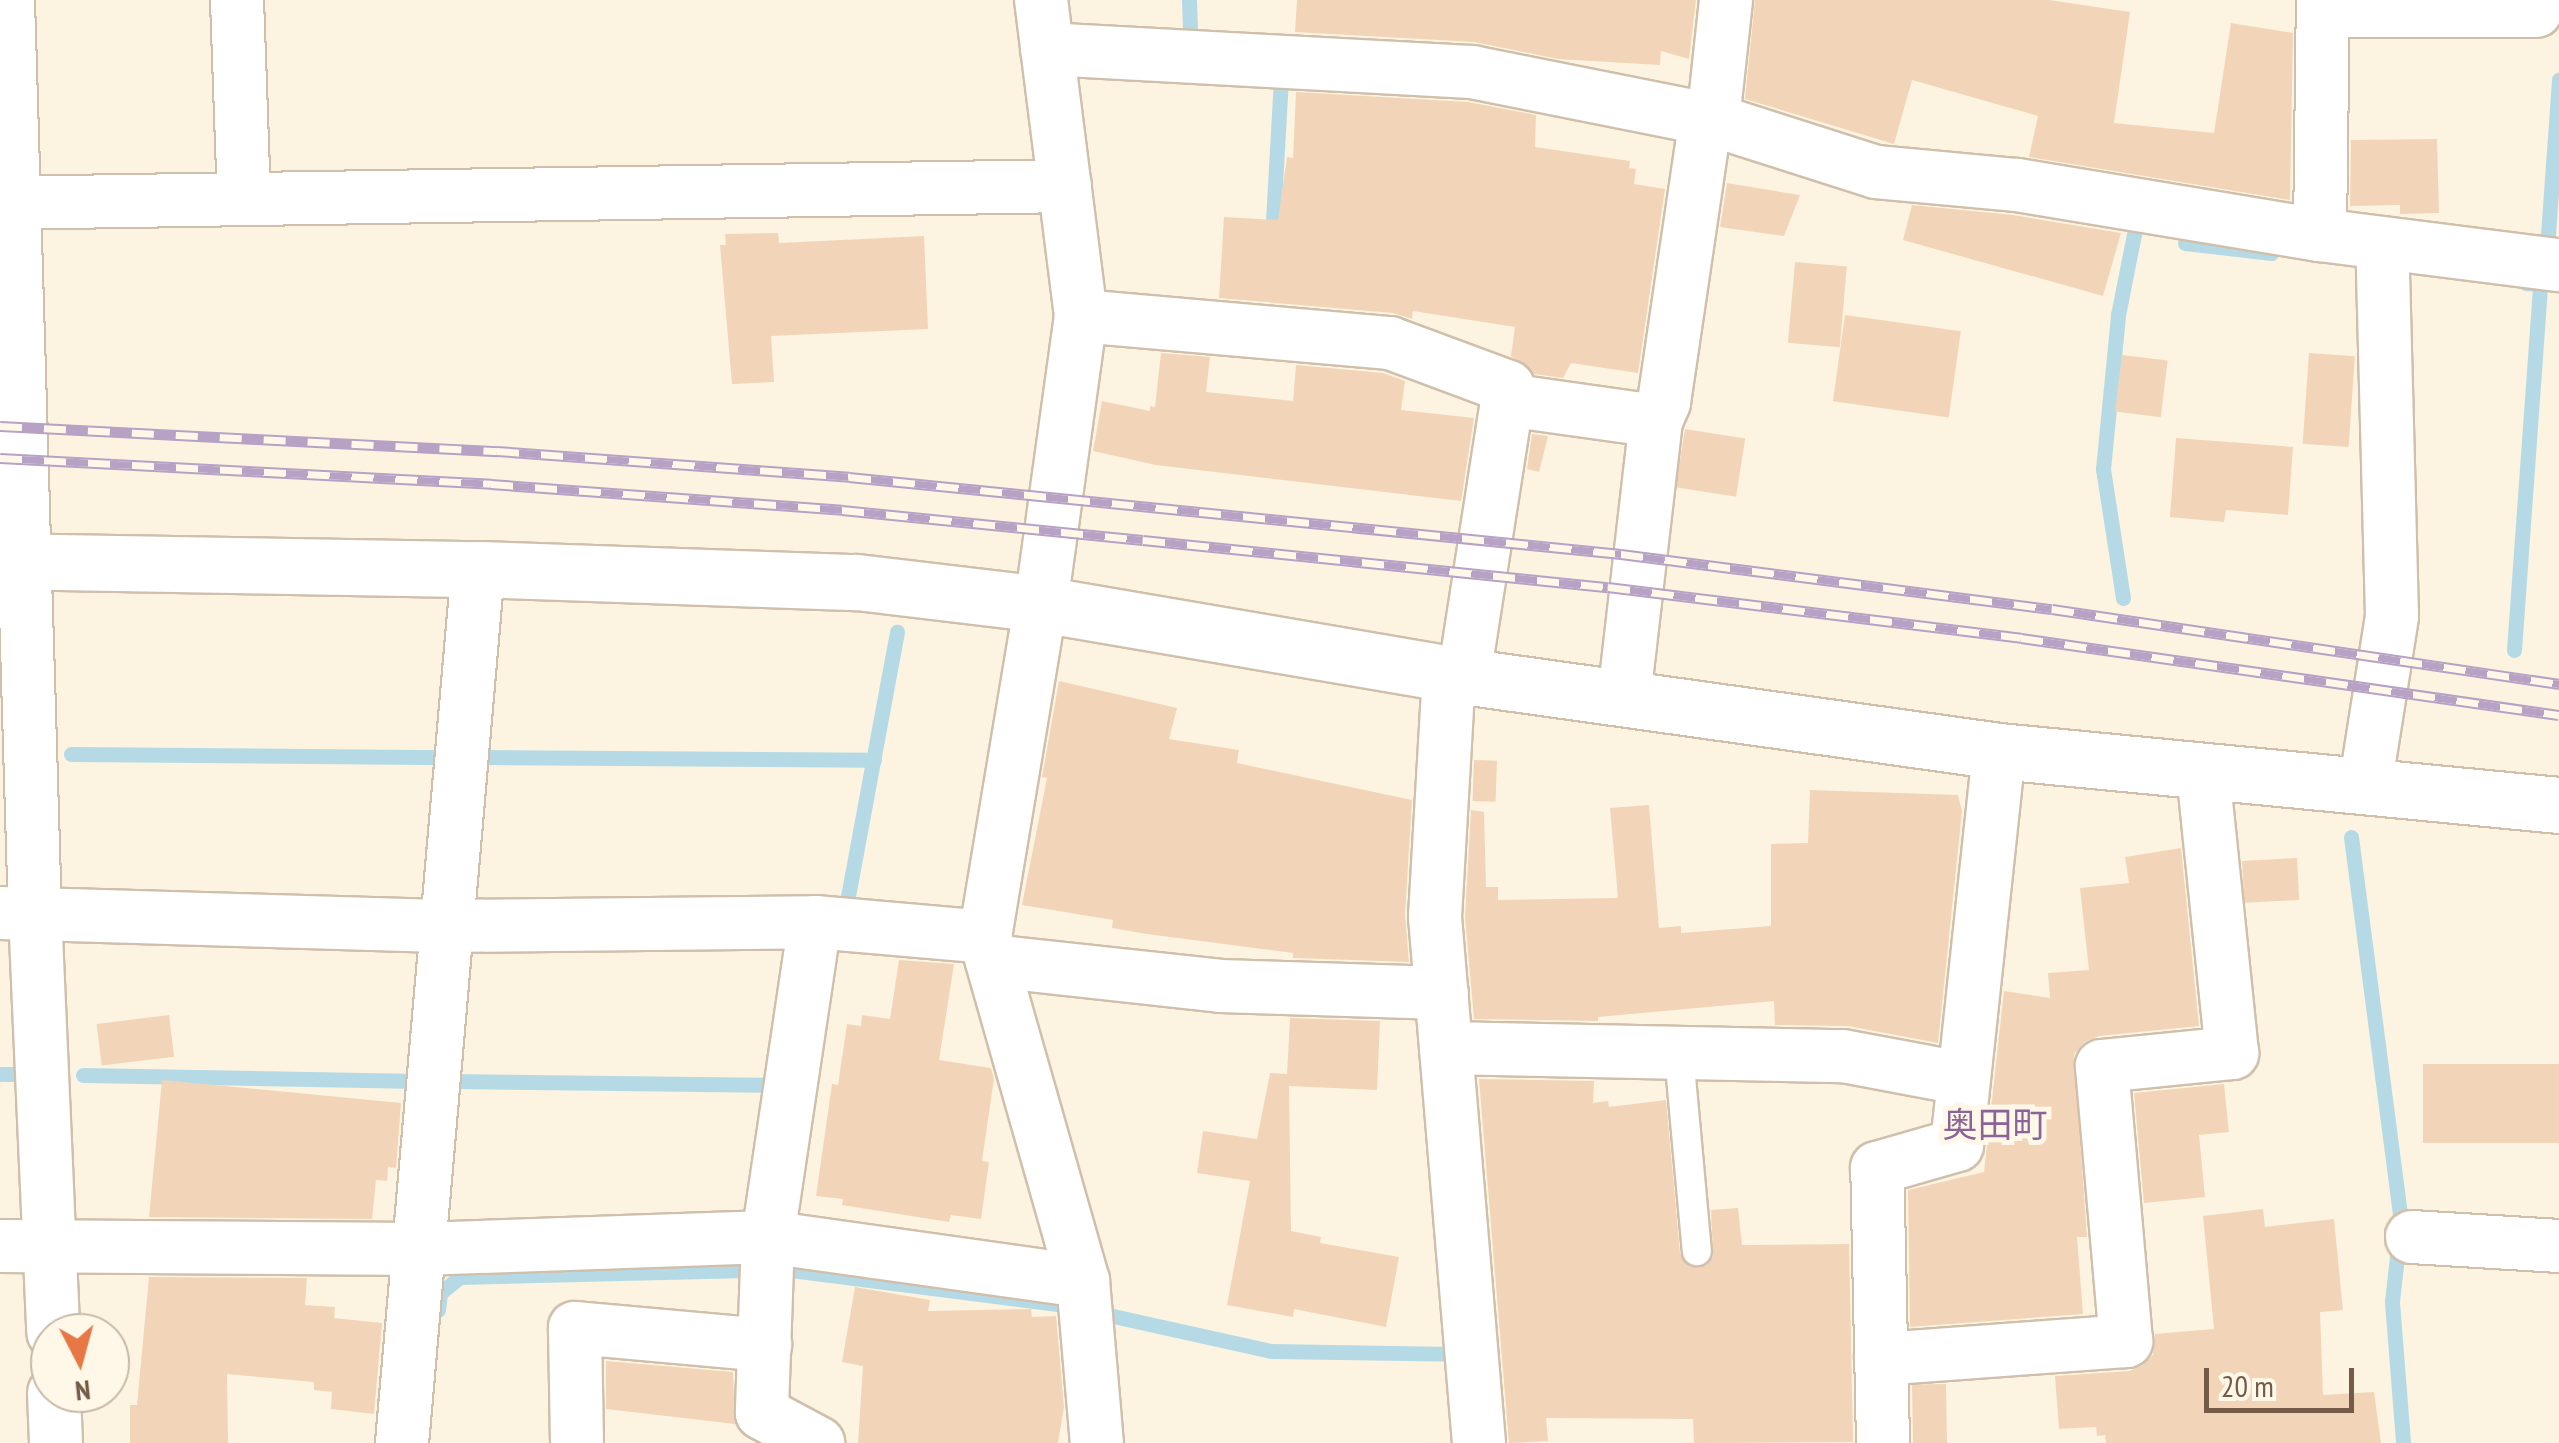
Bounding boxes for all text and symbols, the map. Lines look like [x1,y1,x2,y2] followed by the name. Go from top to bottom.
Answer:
[1943,1103,2047,1145] district label: 奥田町
[30,1313,130,1413] north arrow
[2209,1348,2359,1410] scale bar
[2221,1366,2274,1405] text: 20 m
[74,1372,92,1411] text: N

